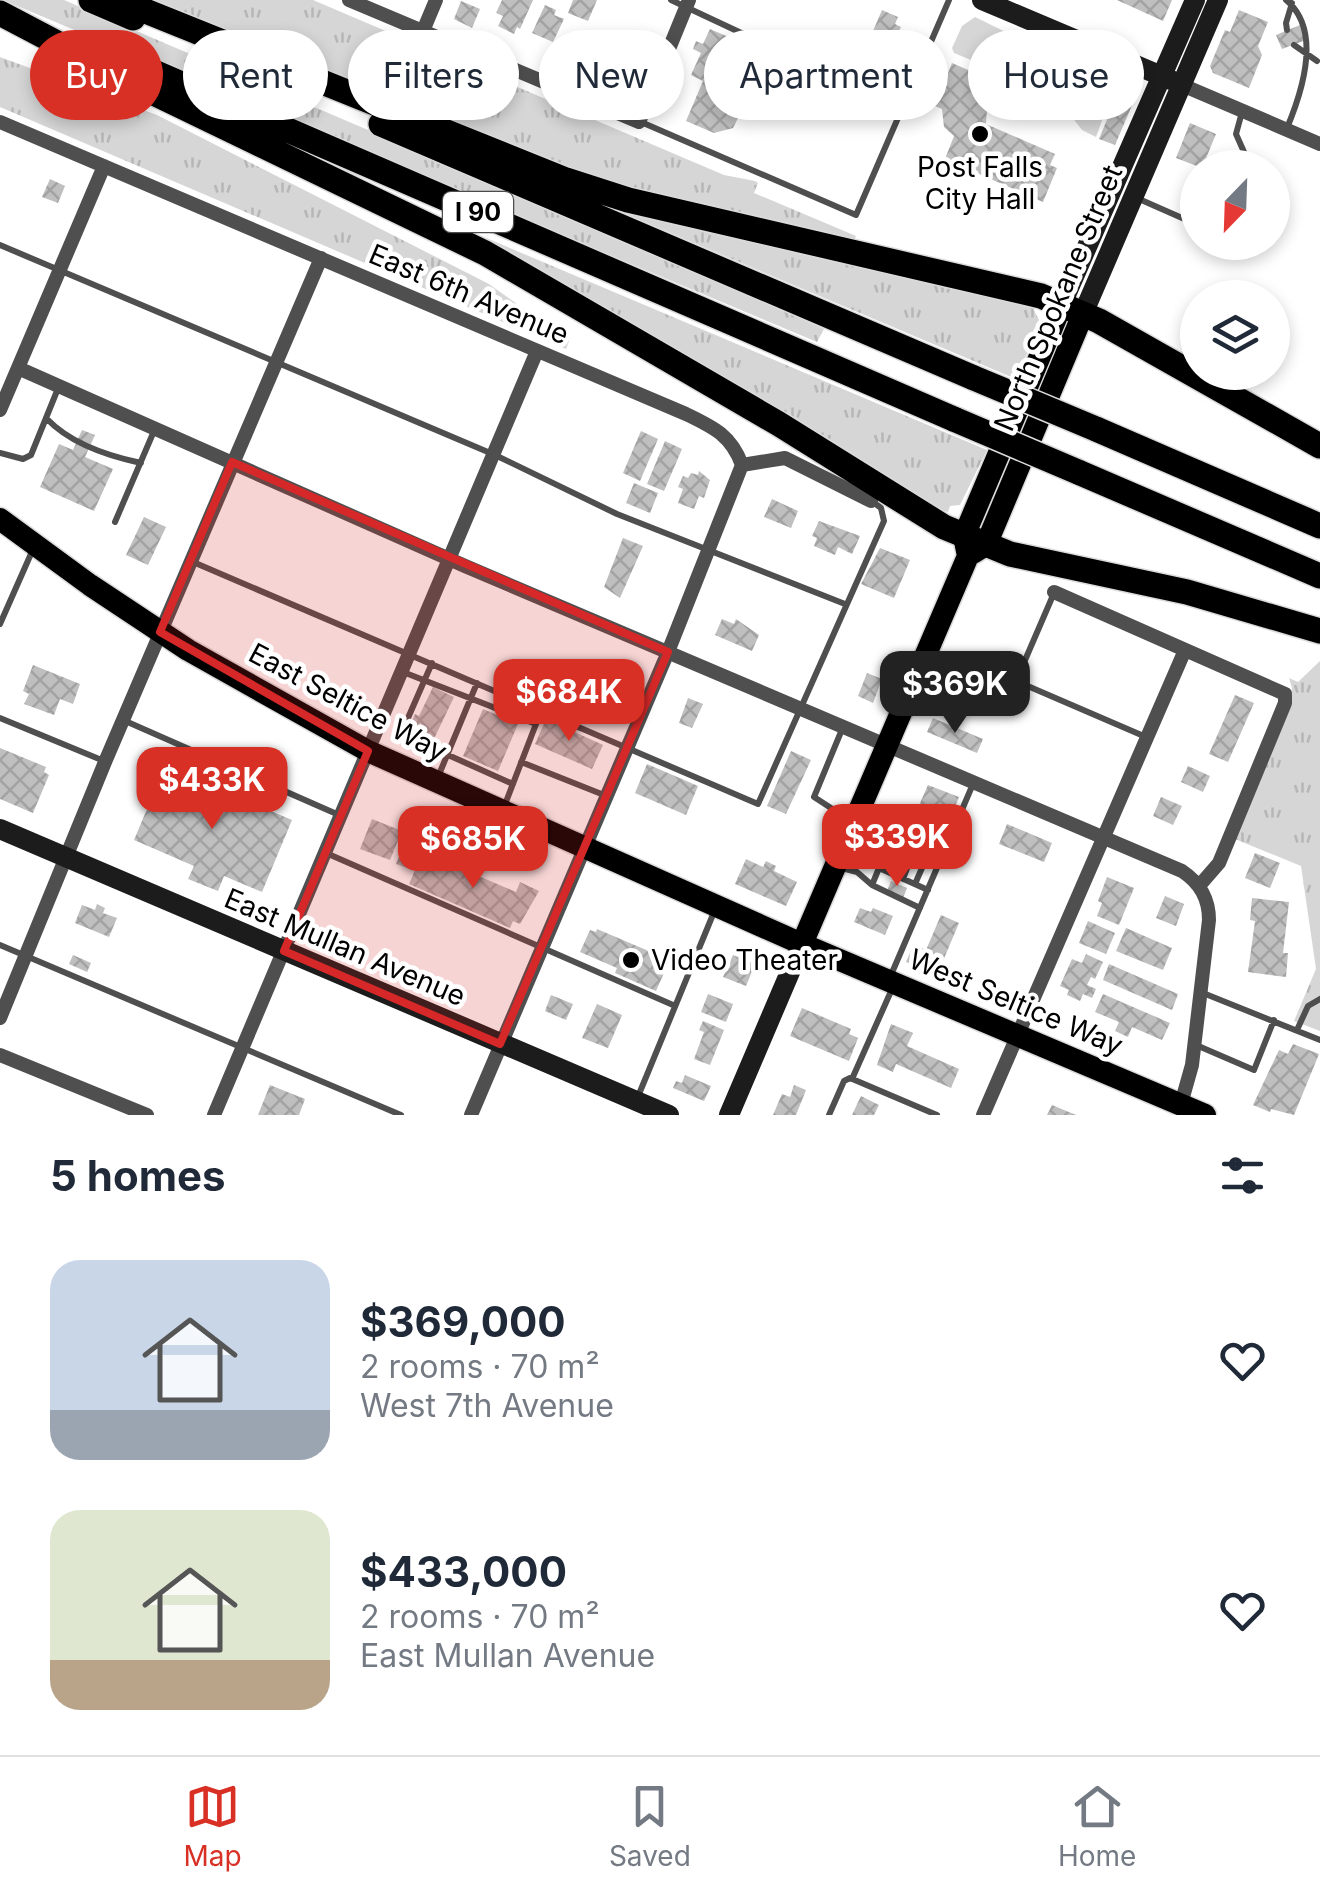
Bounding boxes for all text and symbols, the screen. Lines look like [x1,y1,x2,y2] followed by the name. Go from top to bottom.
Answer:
[30,30,163,120] chip: Buy
[183,30,328,120] chip: Rent
[348,30,519,120] chip: Filters
[539,30,684,120] chip: New
[704,30,948,120] chip: Apartment
[968,30,1144,120] chip: House
[969,123,991,145] marker: Post Falls City Hall
[917,150,1043,216] place label: Post Falls City Hall
[1180,150,1290,260] north arrow
[1180,150,1290,390] map controls
[987,160,1129,436] street label: North Spokane Street
[443,192,513,232] road number: I 90
[364,237,574,351] street label: East 6th Avenue
[1180,280,1290,390] button: layers
[243,636,453,768] street label: East Seltice Way
[885,651,1025,736] pin: $369K
[499,659,639,744] pin: $684K
[902,664,1008,703] text: $369K
[515,672,623,711] text: $684K
[142,747,282,832] pin: $433K
[159,760,265,799] text: $433K
[827,804,967,889] pin: $339K
[403,806,543,891] pin: $685K
[844,817,950,856] text: $339K
[420,819,526,858] text: $685K
[219,881,471,1013] street label: East Mullan Avenue
[904,942,1128,1062] street label: West Seltice Way
[651,943,838,977] place label: Video Theater
[620,949,642,971] marker: Video Theater
[1215,1148,1270,1203] icon: filters
[50,1150,226,1201] text: 5 homes
[360,1296,566,1347] text: $369,000
[130,1300,250,1420] icon: home
[1215,1333,1270,1388] icon: heart
[360,1347,600,1386] text: 2 rooms · 70 m²
[360,1386,614,1425] text: West 7th Avenue
[360,1546,567,1597] text: $433,000
[130,1550,250,1670] icon: home
[1215,1583,1270,1638] icon: heart
[360,1597,600,1636] text: 2 rooms · 70 m²
[360,1636,655,1675] text: East Mullan Avenue
[184,1779,242,1873] tab: Map
[609,1779,691,1873] tab: Saved
[1058,1779,1136,1873] tab: Home

